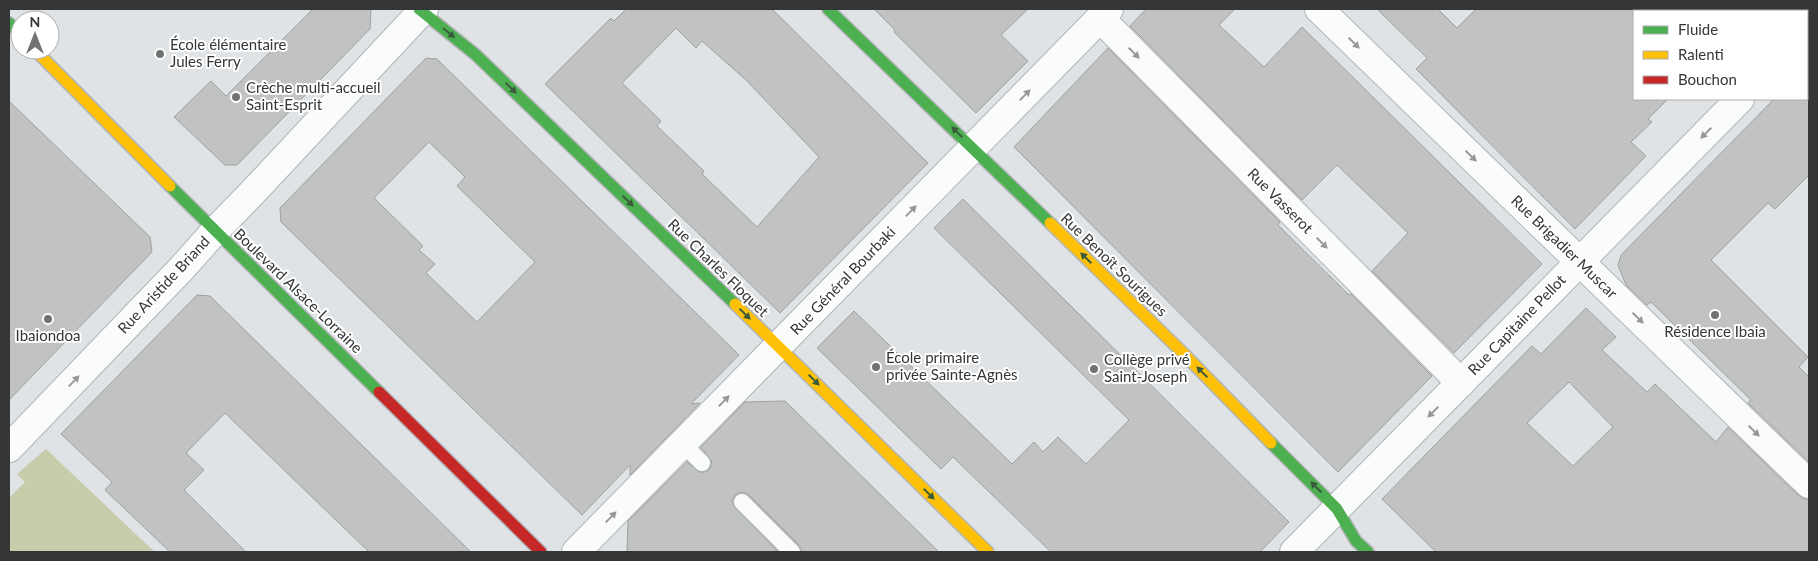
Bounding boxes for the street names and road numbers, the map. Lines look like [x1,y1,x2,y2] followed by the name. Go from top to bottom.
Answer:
[1244,164,1318,237] street label: Rue Vasserot
[1508,191,1622,302] street label: Rue Brigadier Muscar
[1058,209,1172,320] street label: Rue Benoît Sourigues
[665,215,773,320] street label: Rue Charles Floquet
[786,222,899,338] street label: Rue Général Bourbaki
[231,224,367,356] street label: Boulevard Alsace-Lorraine
[114,232,213,337] street label: Rue Aristide Briand
[1464,270,1569,378] street label: Rue Capitaine Pellot

